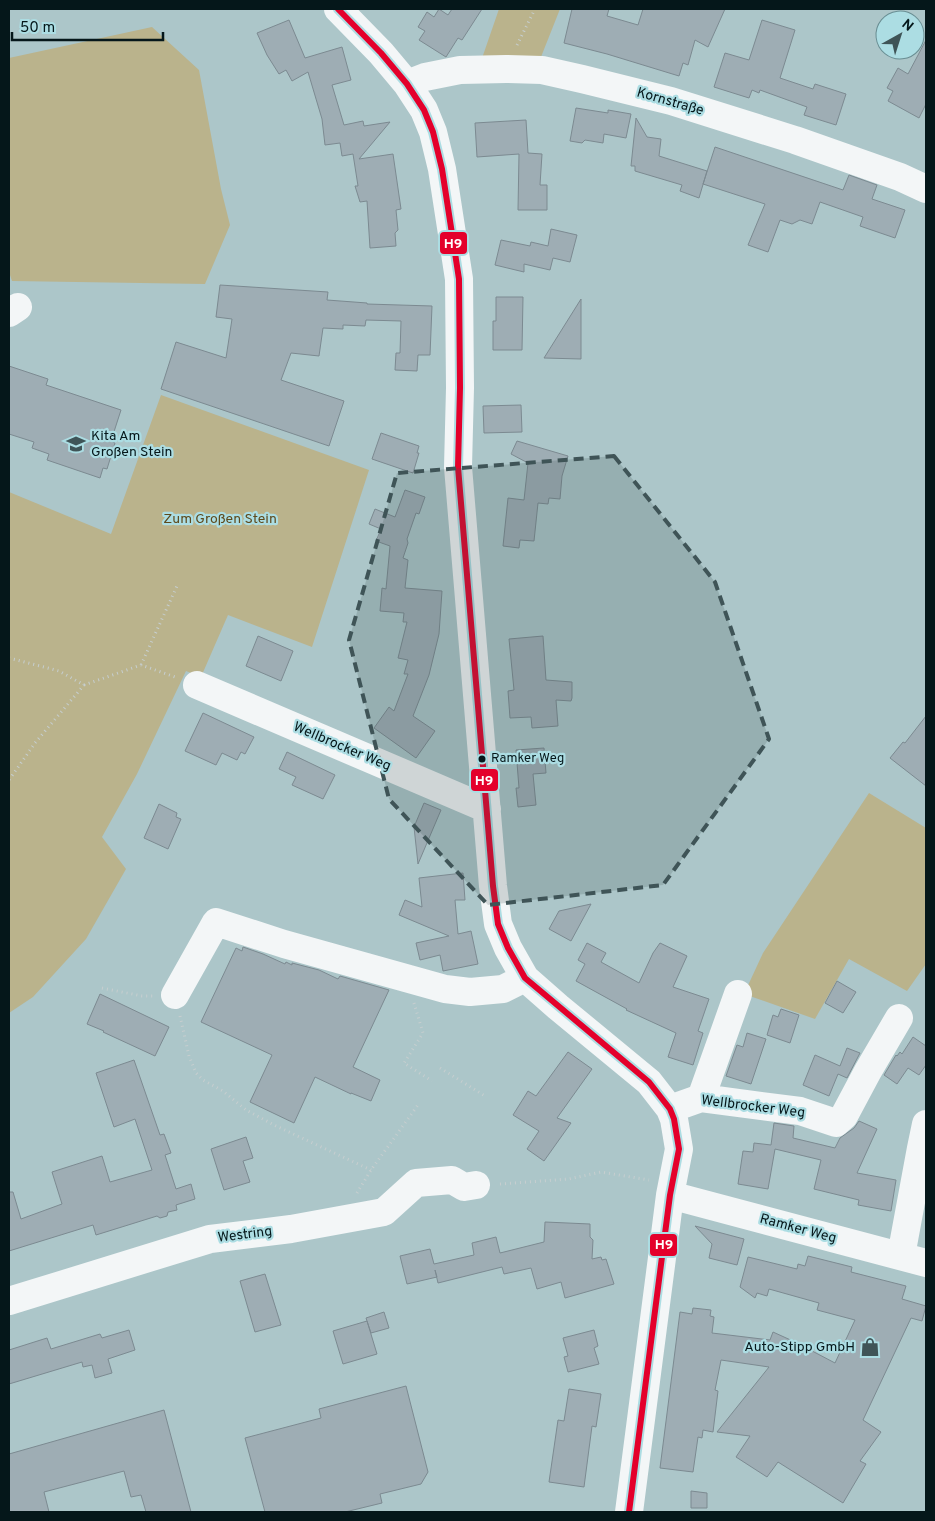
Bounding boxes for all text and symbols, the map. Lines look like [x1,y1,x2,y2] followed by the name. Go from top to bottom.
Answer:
[12,10,164,42] scale bar
[875,10,925,60] north arrow
[898,16,916,36] text: N
[20,19,55,38] text: 50 m
[635,84,705,120] street label: Kornstraße
[439,231,468,255] line badge: H9
[444,236,462,253] text: H9
[91,428,172,461] place label: Kita Am Großen Stein
[65,433,87,455] school or university icon: Kita Am Großen Stein
[163,511,277,528] park label: Zum Großen Stein
[291,719,393,775] street label: Wellbrocker Weg
[491,751,564,767] place label: Ramker Weg
[477,754,487,764] marker: Ramker Weg
[470,768,499,792] line badge: H9
[475,773,493,790] text: H9
[700,1092,806,1122] street label: Wellbrocker Weg
[758,1211,838,1247] street label: Ramker Weg
[217,1223,273,1247] street label: Westring
[649,1233,678,1257] line badge: H9
[655,1237,673,1254] text: H9
[859,1336,881,1358] shop icon: Auto-Stipp GmbH
[744,1339,855,1356] place label: Auto-Stipp GmbH

